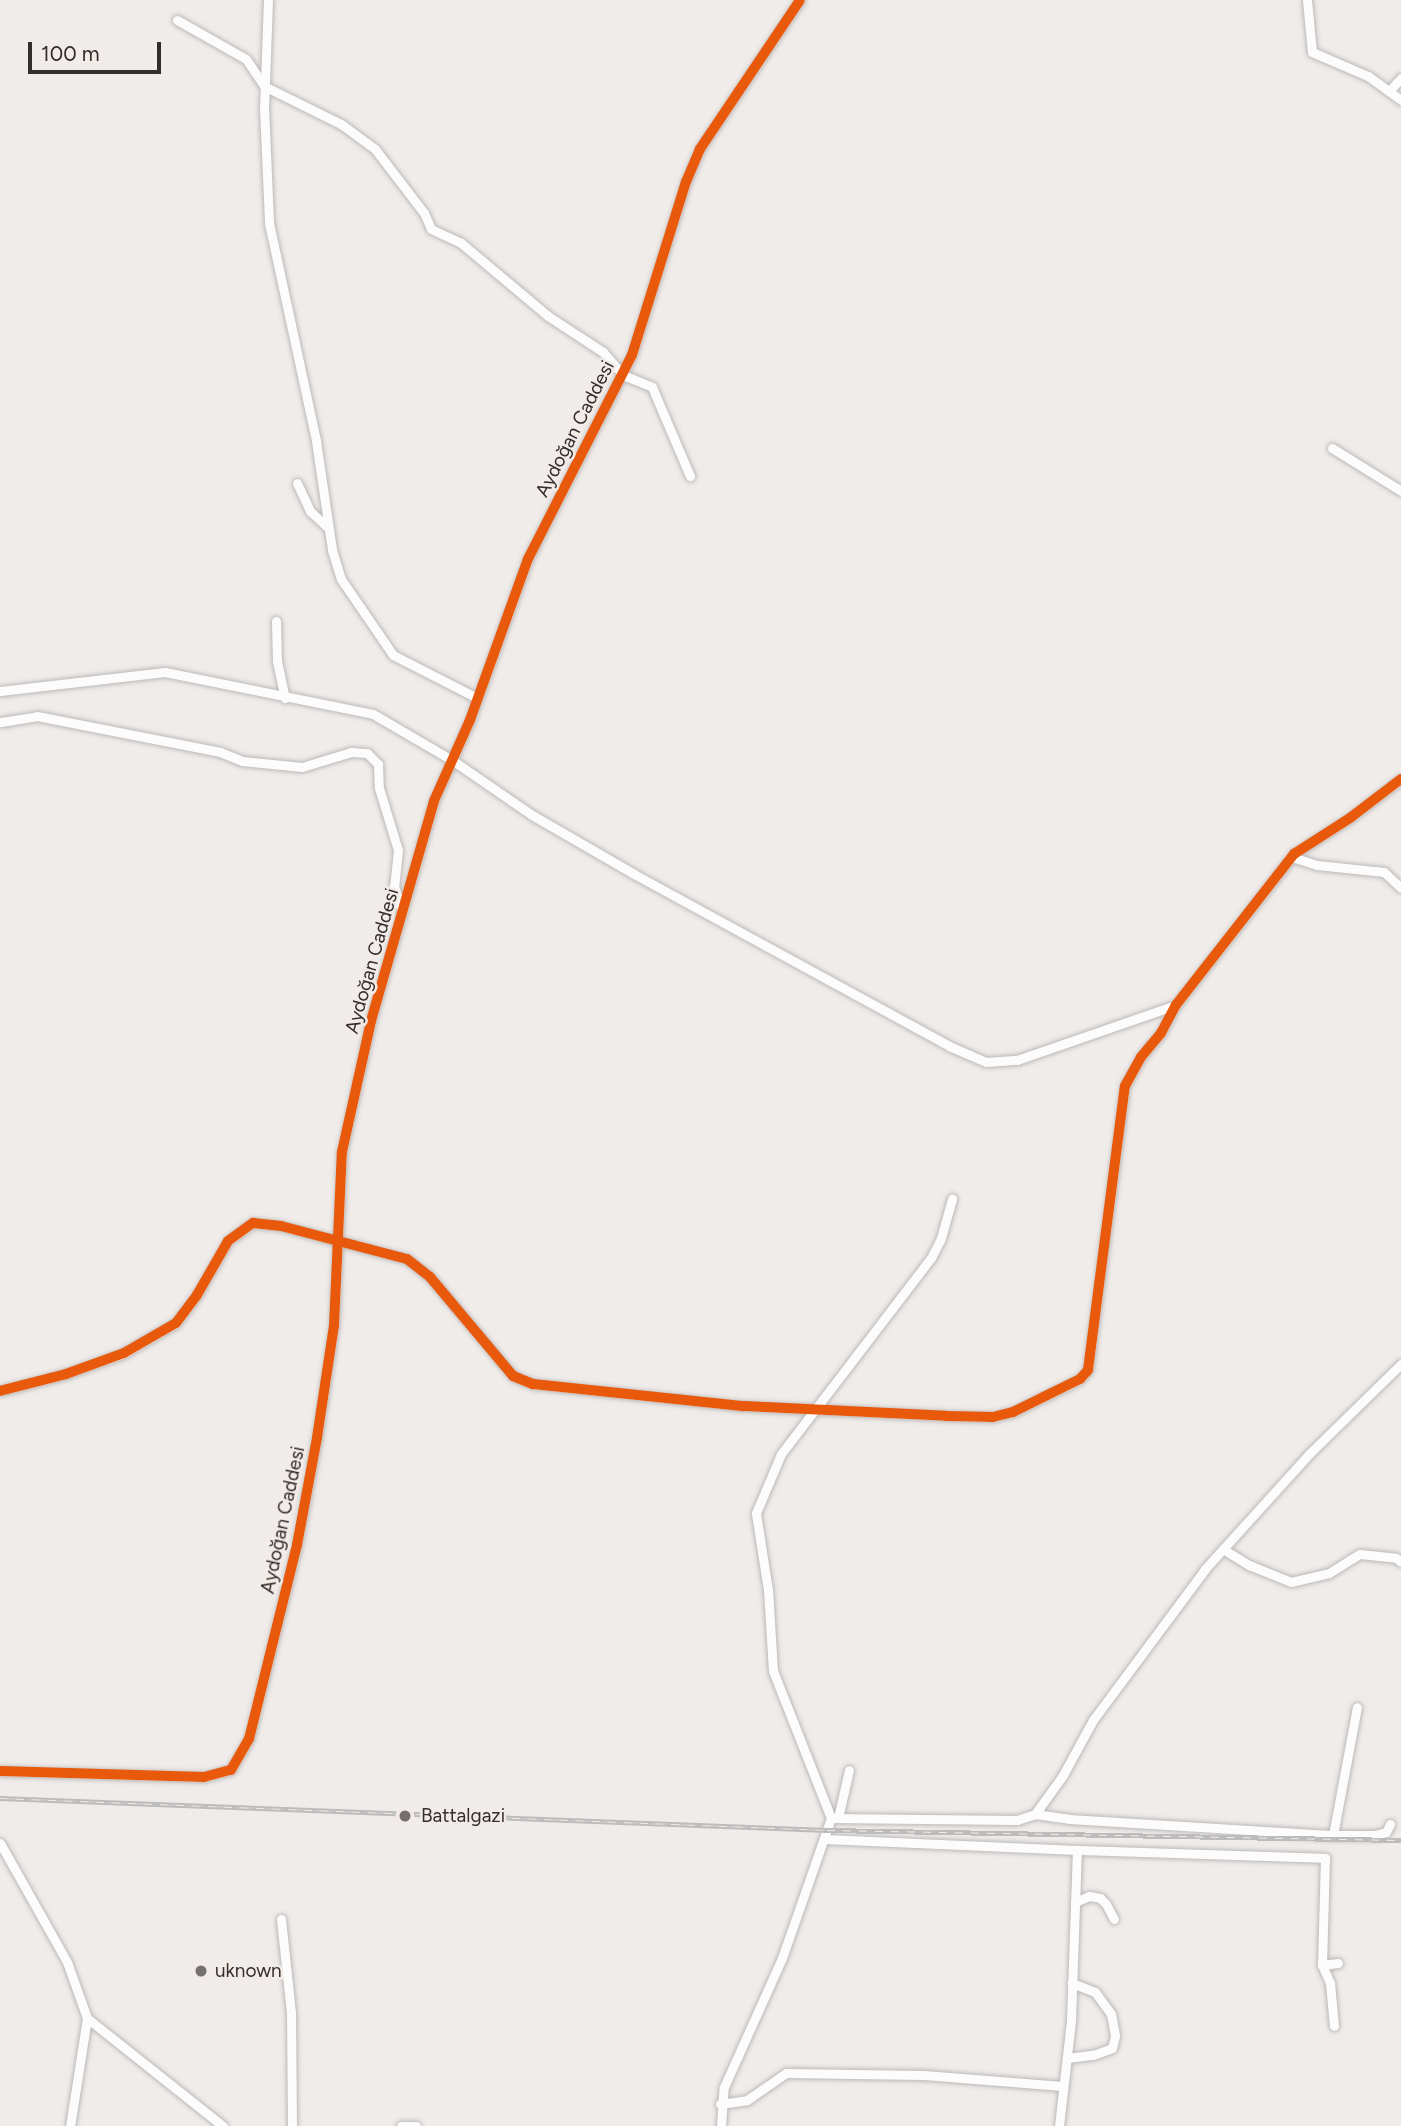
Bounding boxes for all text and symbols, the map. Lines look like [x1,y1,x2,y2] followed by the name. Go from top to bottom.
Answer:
[32,28,164,72] scale bar
[41,41,100,66] text: 100 m
[531,357,619,501] street label: Aydoğan Caddesi
[340,886,404,1036] street label: Aydoğan Caddesi
[256,1444,310,1596] street label: Aydoğan Caddesi
[421,1805,505,1827] place label: Battalgazi
[395,1806,415,1826] marker: Battalgazi
[215,1960,282,1982] place label: uknown
[193,1963,209,1979] marker: uknown

